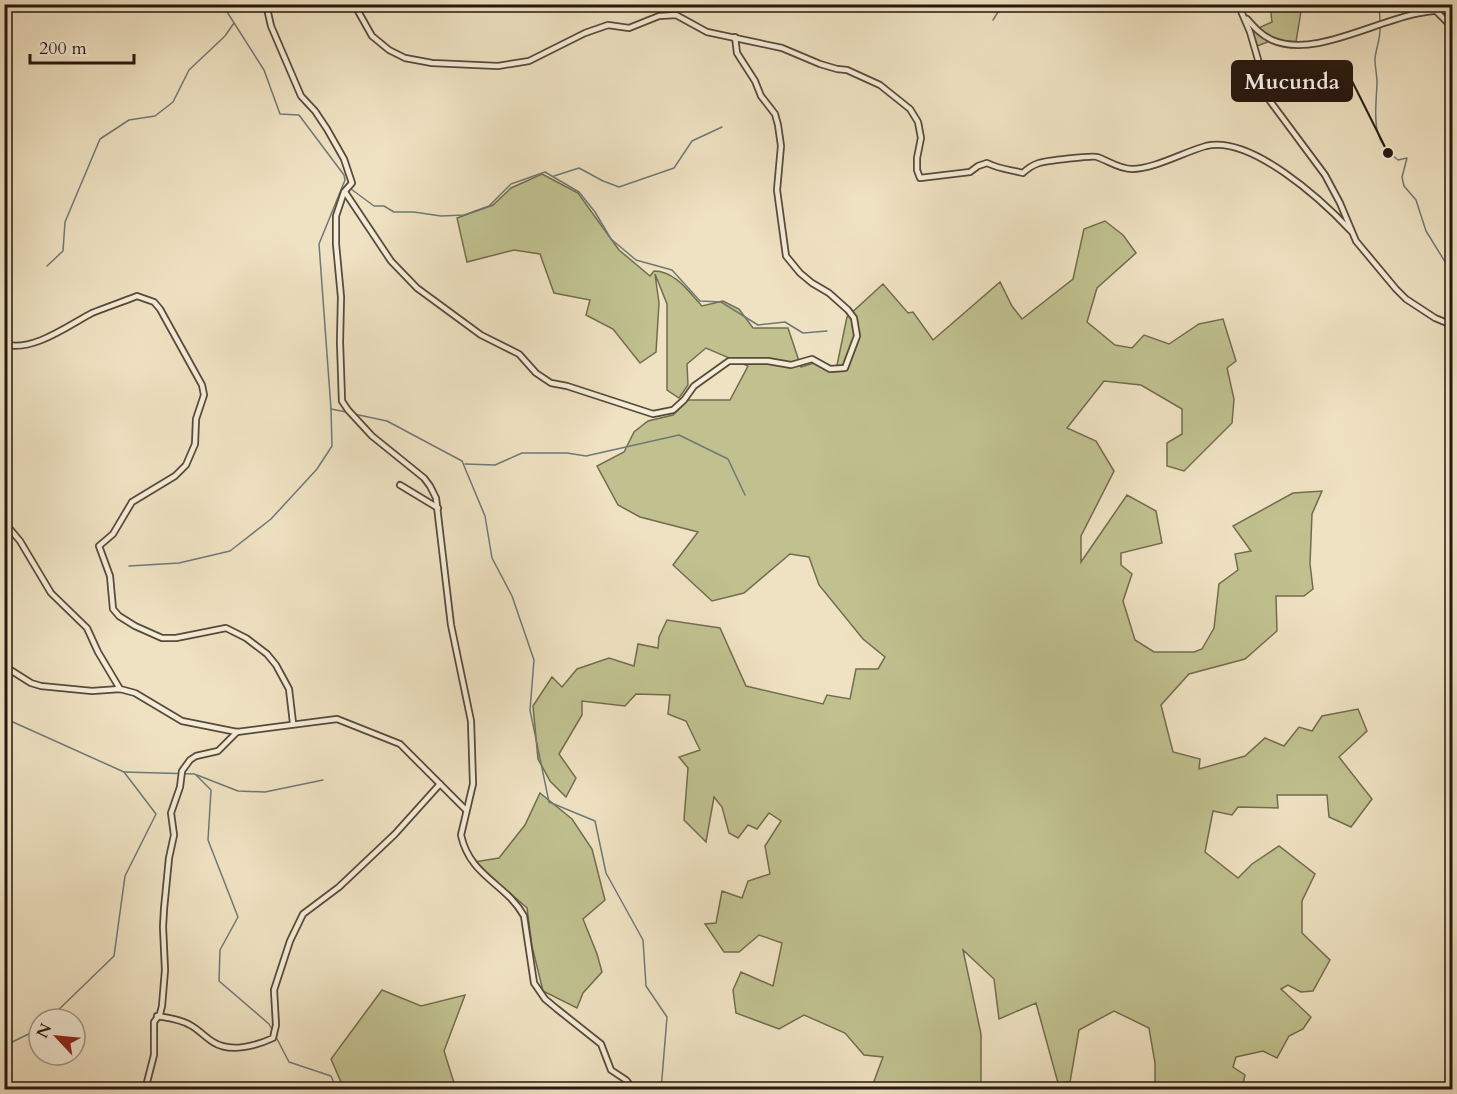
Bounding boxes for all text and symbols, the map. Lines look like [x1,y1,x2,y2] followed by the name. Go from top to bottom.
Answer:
[30,27,134,65] scale bar
[39,36,87,61] text: 200 m
[1232,61,1352,101] callout: Mucunda
[1244,67,1340,97] text: Mucunda
[27,1007,87,1067] north arrow
[31,1020,57,1042] text: N

